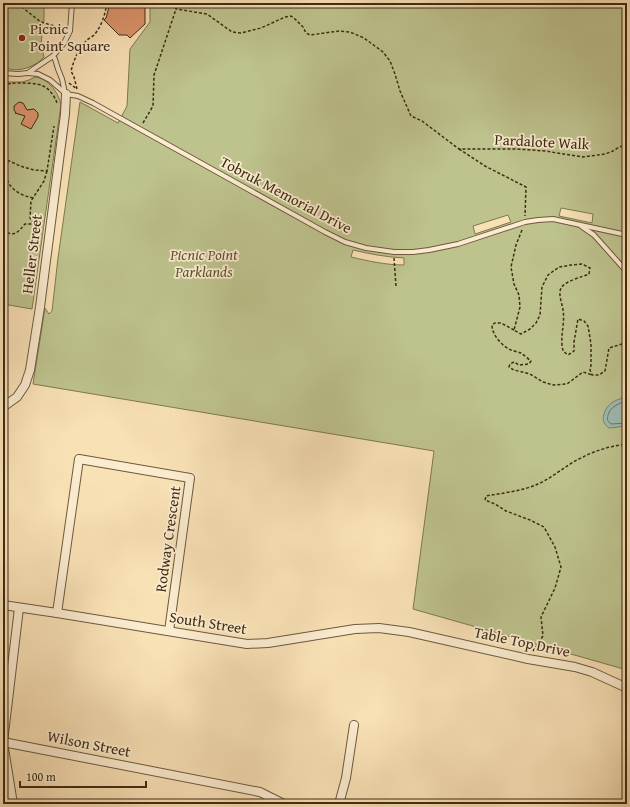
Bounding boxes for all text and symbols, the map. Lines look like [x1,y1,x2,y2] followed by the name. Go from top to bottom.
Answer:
[30,18,110,56] place label: Picnic Point Square
[17,33,27,43] marker: Picnic Point Square
[494,129,590,154] street label: Pardalote Walk
[217,151,356,238] street label: Tobruk Memorial Drive
[16,212,47,295] street label: Heller Street
[169,244,238,282] park label: Picnic Point Parklands
[150,484,185,593] street label: Rodway Crescent
[168,606,249,639] street label: South Street
[472,621,572,662] street label: Table Top Drive
[46,725,133,762] street label: Wilson Street
[20,763,146,789] scale bar
[26,768,56,785] text: 100 m

